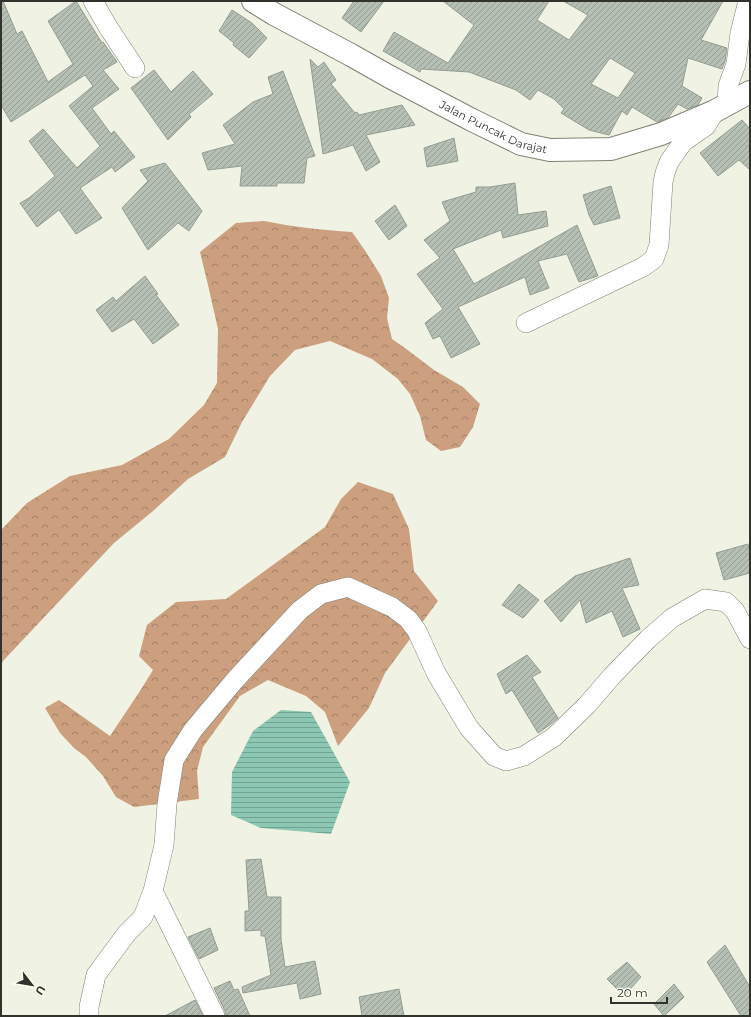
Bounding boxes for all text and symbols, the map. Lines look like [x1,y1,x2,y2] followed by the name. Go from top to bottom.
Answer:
[436,97,549,156] street label: Jalan Puncak Darajat
[12,965,52,1005] north arrow
[611,979,667,1005] scale bar
[32,983,49,997] text: U
[617,985,648,1000] text: 20 m

